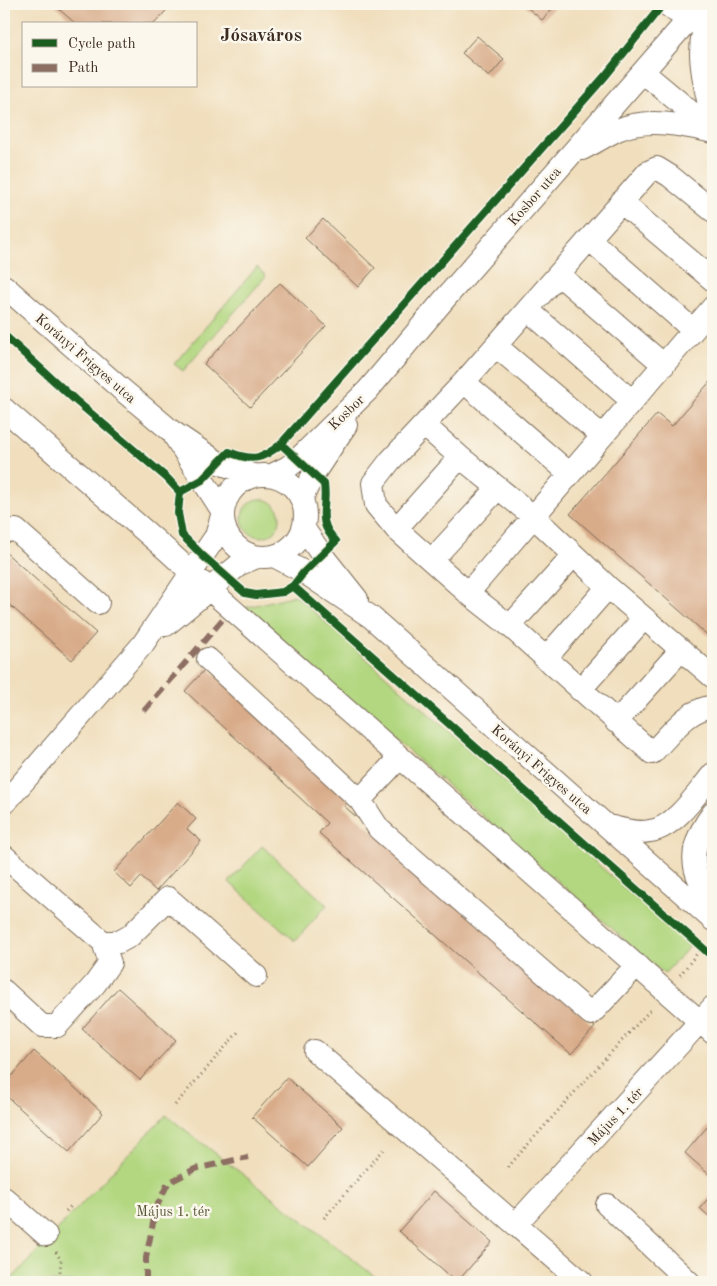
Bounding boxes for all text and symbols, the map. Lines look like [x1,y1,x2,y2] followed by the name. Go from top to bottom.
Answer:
[22,22,198,88] legend
[220,27,302,46] district label: Jósaváros
[68,37,136,52] text: Cycle path
[68,61,98,76] text: Path
[506,165,564,229] street label: Kosbor utca
[32,311,138,406] street label: Korányi Frigyes utca
[326,392,367,433] street label: Kosbor
[488,722,594,817] street label: Korányi Frigyes utca
[586,1085,646,1148] street label: Május 1. tér
[136,1205,210,1219] park label: Május 1. tér

